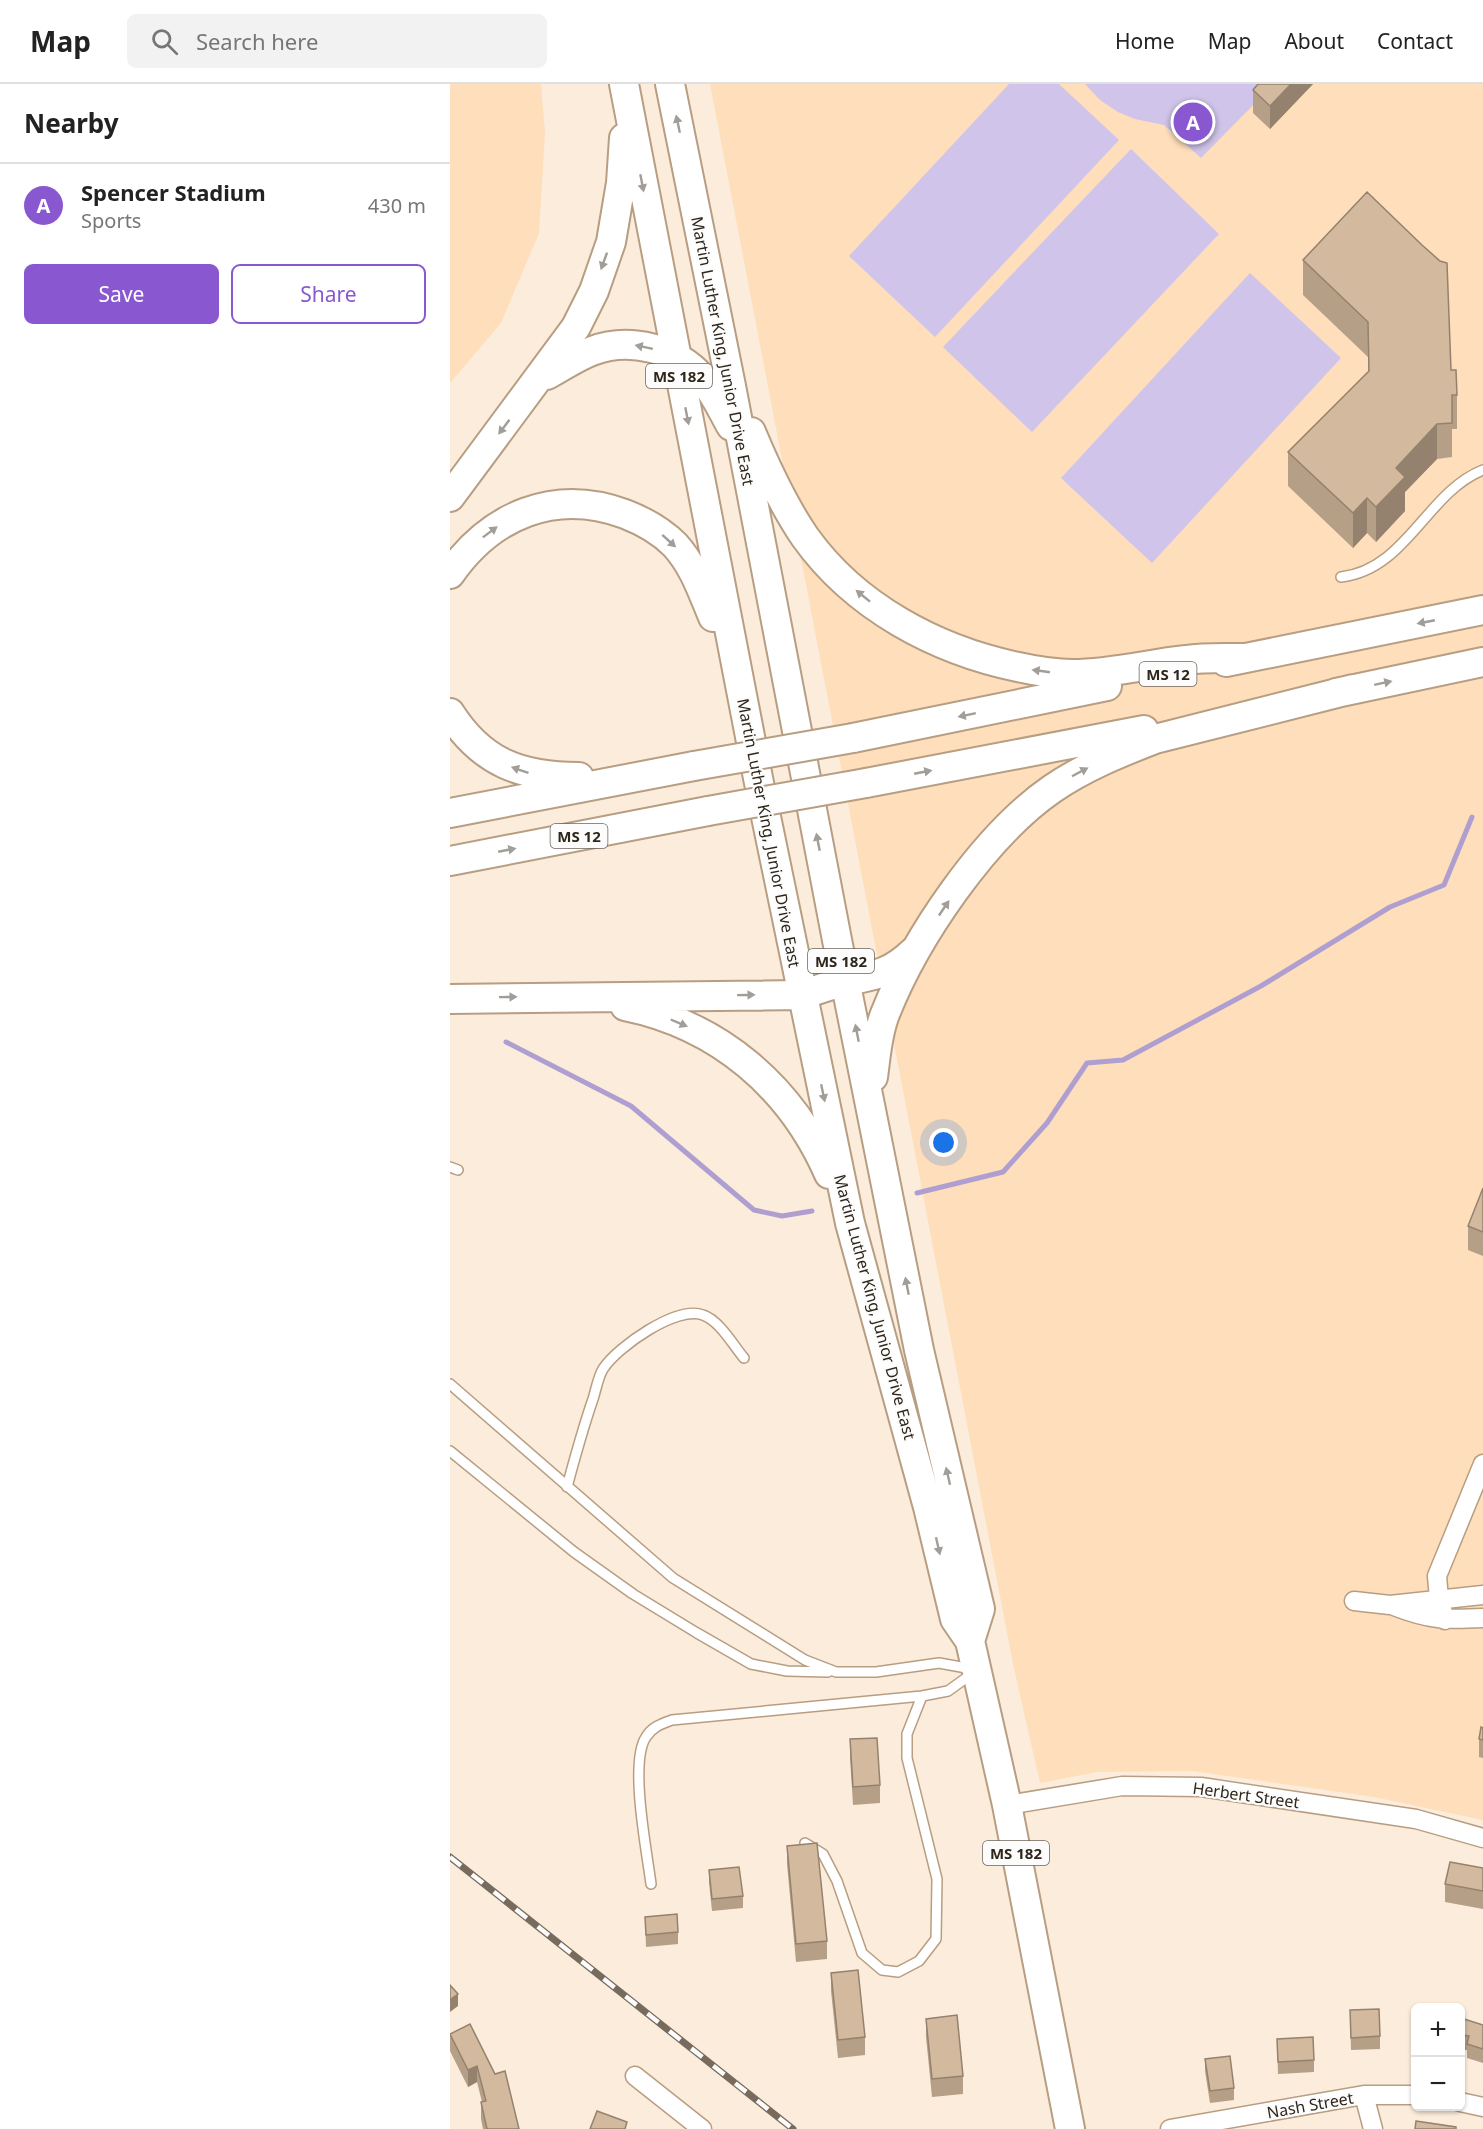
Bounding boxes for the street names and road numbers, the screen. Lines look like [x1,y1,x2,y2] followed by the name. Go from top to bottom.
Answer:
[686,215,760,488] street label: Martin Luther King, Junior Drive East
[646,364,712,388] road number: MS 182
[1140,662,1196,686] road number: MS 12
[732,697,806,970] street label: Martin Luther King, Junior Drive East
[550,824,608,848] road number: MS 12
[808,949,874,973] road number: MS 182
[829,1172,921,1442] street label: Martin Luther King, Junior Drive East
[1191,1777,1301,1813] street label: Herbert Street
[983,1841,1049,1865] road number: MS 182
[1265,2087,1355,2123] street label: Nash Street

